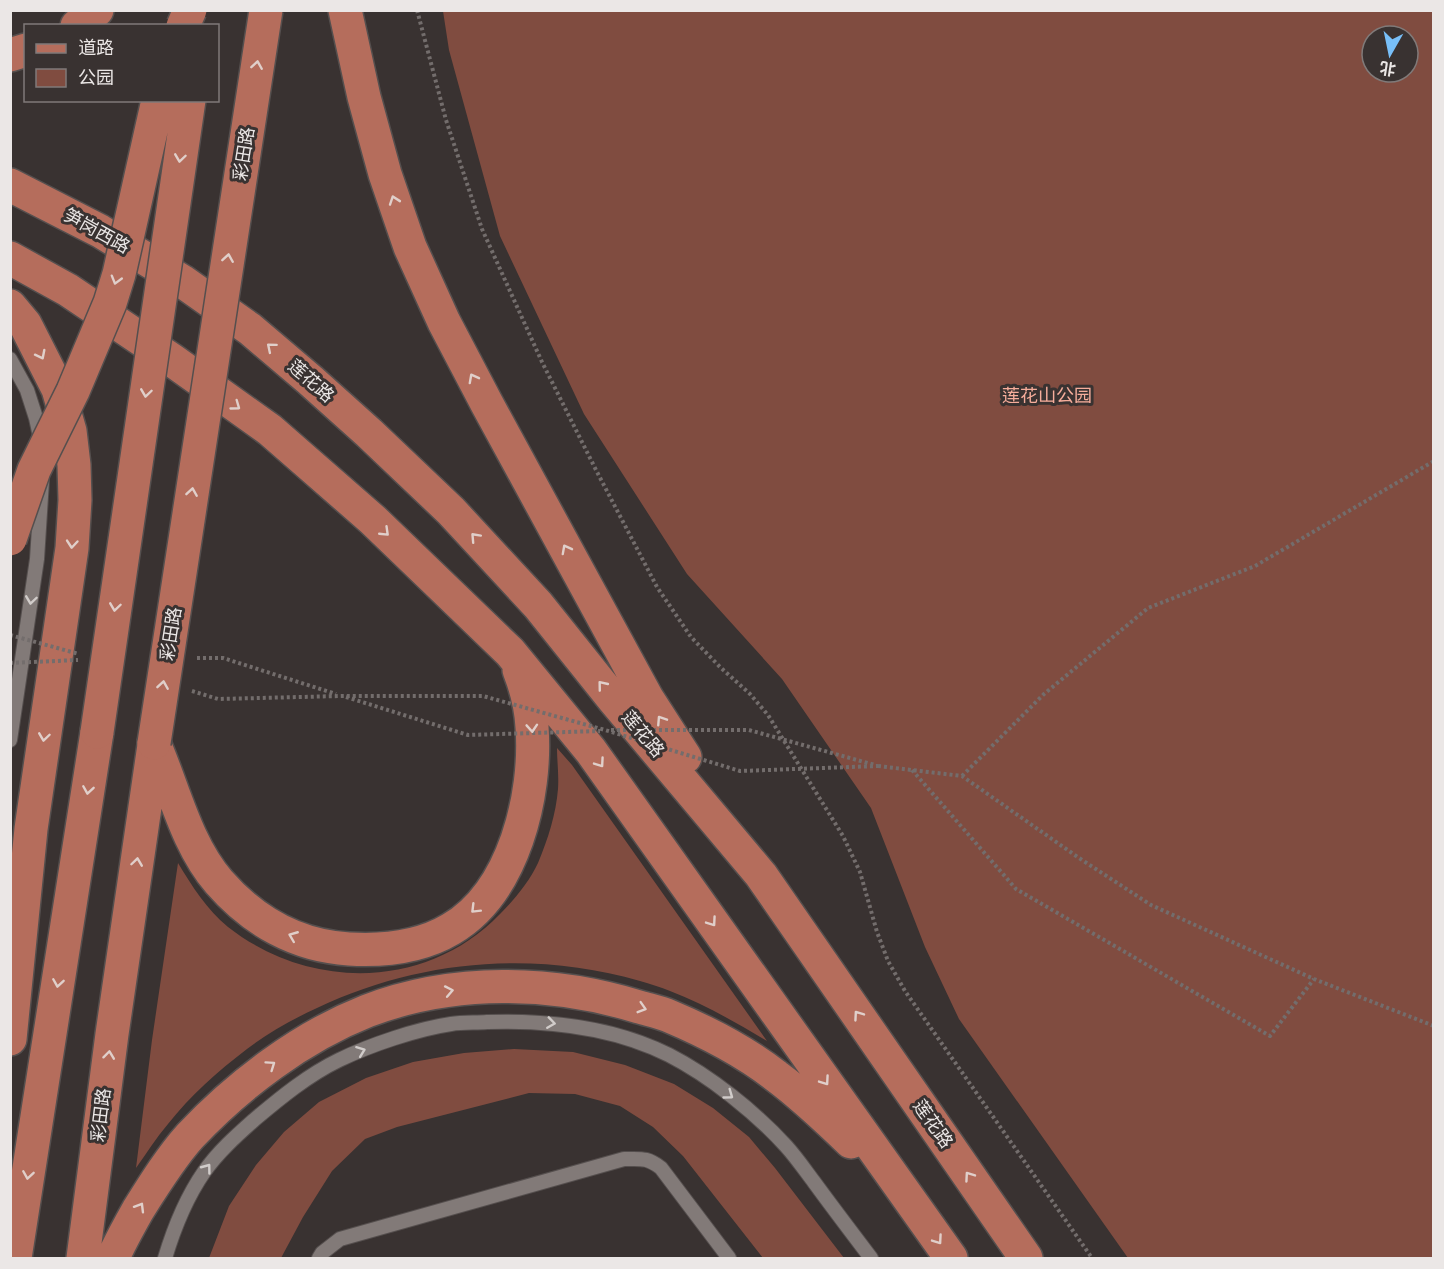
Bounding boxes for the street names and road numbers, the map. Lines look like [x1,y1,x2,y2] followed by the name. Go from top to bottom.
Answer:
[228,125,258,182] street label: 彩田路
[61,203,134,257] street label: 笋岗西路
[284,354,339,406] street label: 莲花路
[155,605,185,662] street label: 彩田路
[618,706,670,761] street label: 莲花路
[86,1087,114,1143] street label: 彩田路
[909,1095,958,1152] street label: 莲花路

